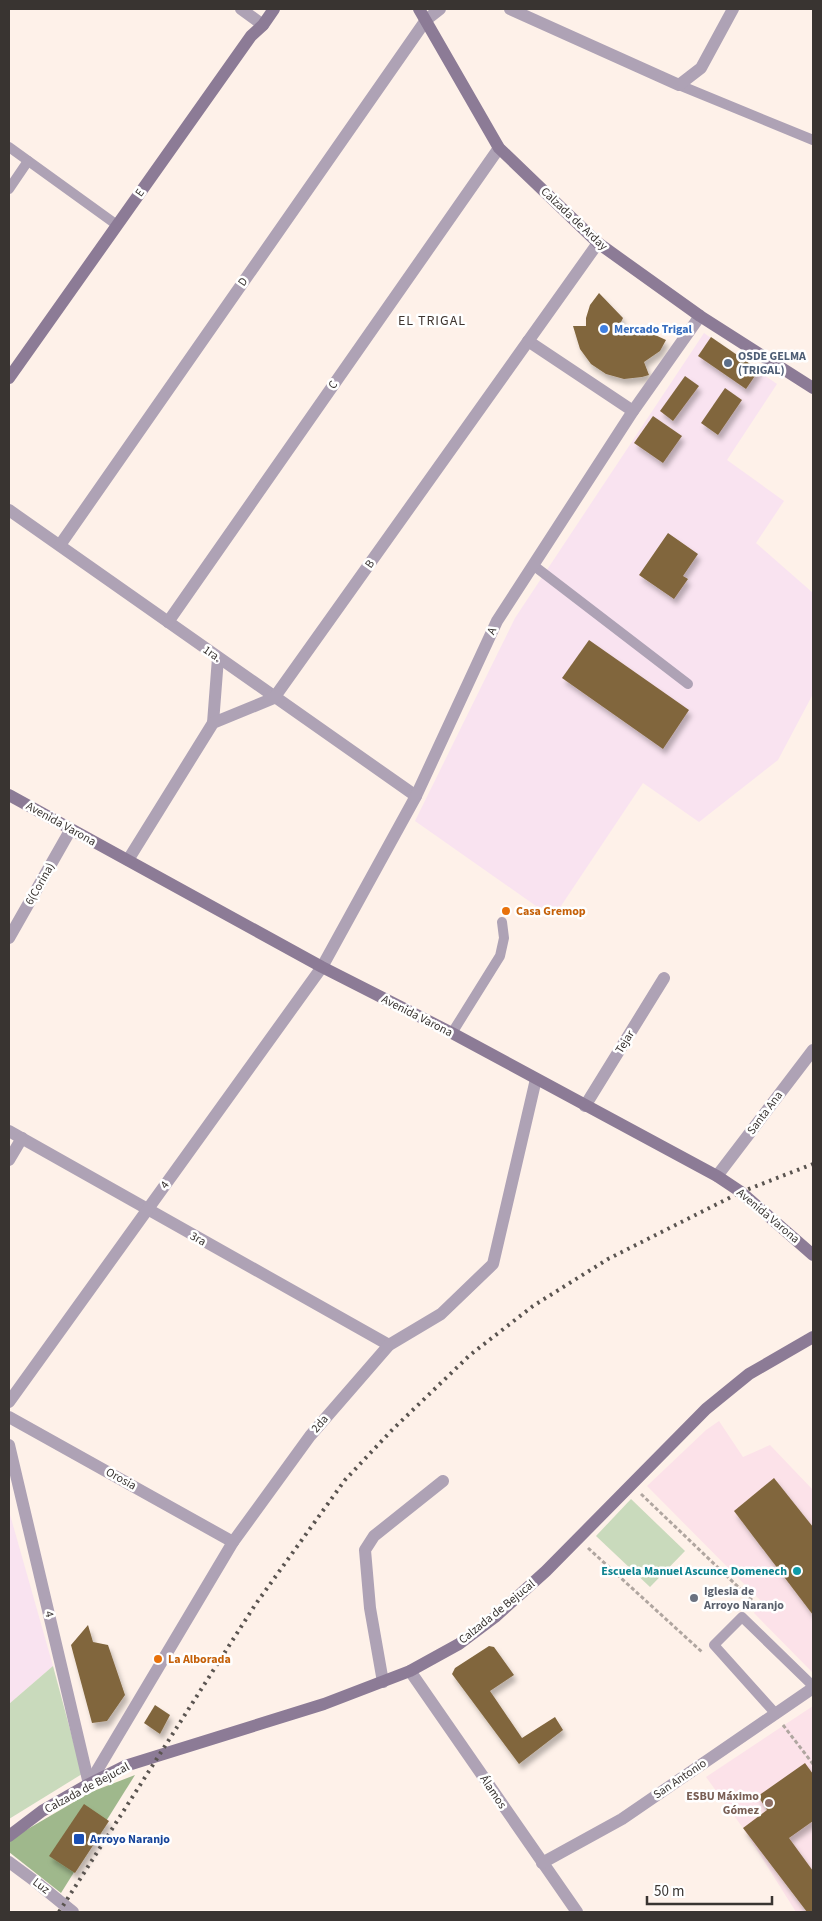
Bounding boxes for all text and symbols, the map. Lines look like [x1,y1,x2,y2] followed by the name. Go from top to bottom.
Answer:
[537,184,611,255] street label: Calzada de Arday
[131,186,149,200] street label: E
[234,274,252,290] street label: D
[398,311,466,331] district label: EL TRIGAL
[614,321,693,338] place label: Mercado Trigal
[598,323,610,335] marker: Mercado Trigal
[738,348,806,379] place label: OSDE GELMA (TRIGAL)
[722,357,734,369] marker: OSDE GELMA (TRIGAL)
[324,377,342,393] street label: C
[361,556,379,572] street label: B
[483,624,501,638] street label: A
[199,642,225,666] street label: 1ra.
[23,798,99,850] street label: Avenida Varona
[21,860,59,908] street label: 6(Corina)
[516,903,586,920] place label: Casa Gremop
[500,905,512,917] marker: Casa Gremop
[379,991,455,1041] street label: Avenida Varona
[611,1026,639,1057] street label: Tejar
[743,1088,787,1138] street label: Santa Ana
[156,1178,174,1192] street label: 4
[733,1185,803,1247] street label: Avenida Varona
[187,1228,209,1250] street label: 3ra
[307,1411,333,1437] street label: 2da
[103,1464,139,1494] street label: Orosia
[601,1563,787,1580] place label: Escuela Manuel Ascunce Domenech
[791,1565,803,1577] marker: Escuela Manuel Ascunce Domenech
[455,1576,539,1648] street label: Calzada de Bejucal
[703,1583,784,1614] place label: Iglesia de Arroyo Naranjo
[688,1592,700,1604] marker: Iglesia de Arroyo Naranjo
[40,1609,58,1619] street label: 4
[168,1651,231,1668] place label: La Alborada
[152,1653,164,1665] marker: La Alborada
[650,1755,710,1803] street label: San Antonio
[42,1758,132,1818] street label: Calzada de Bejucal
[476,1772,510,1812] street label: Álamos
[686,1788,759,1819] place label: ESBU Máximo Gómez
[763,1797,775,1809] marker: ESBU Máximo Gómez
[89,1831,170,1848] place label: Arroyo Naranjo
[72,1832,86,1846] marker: Arroyo Naranjo
[29,1874,53,1898] street label: Luz
[647,1874,772,1906] scale bar
[654,1881,684,1902] text: 50 m

